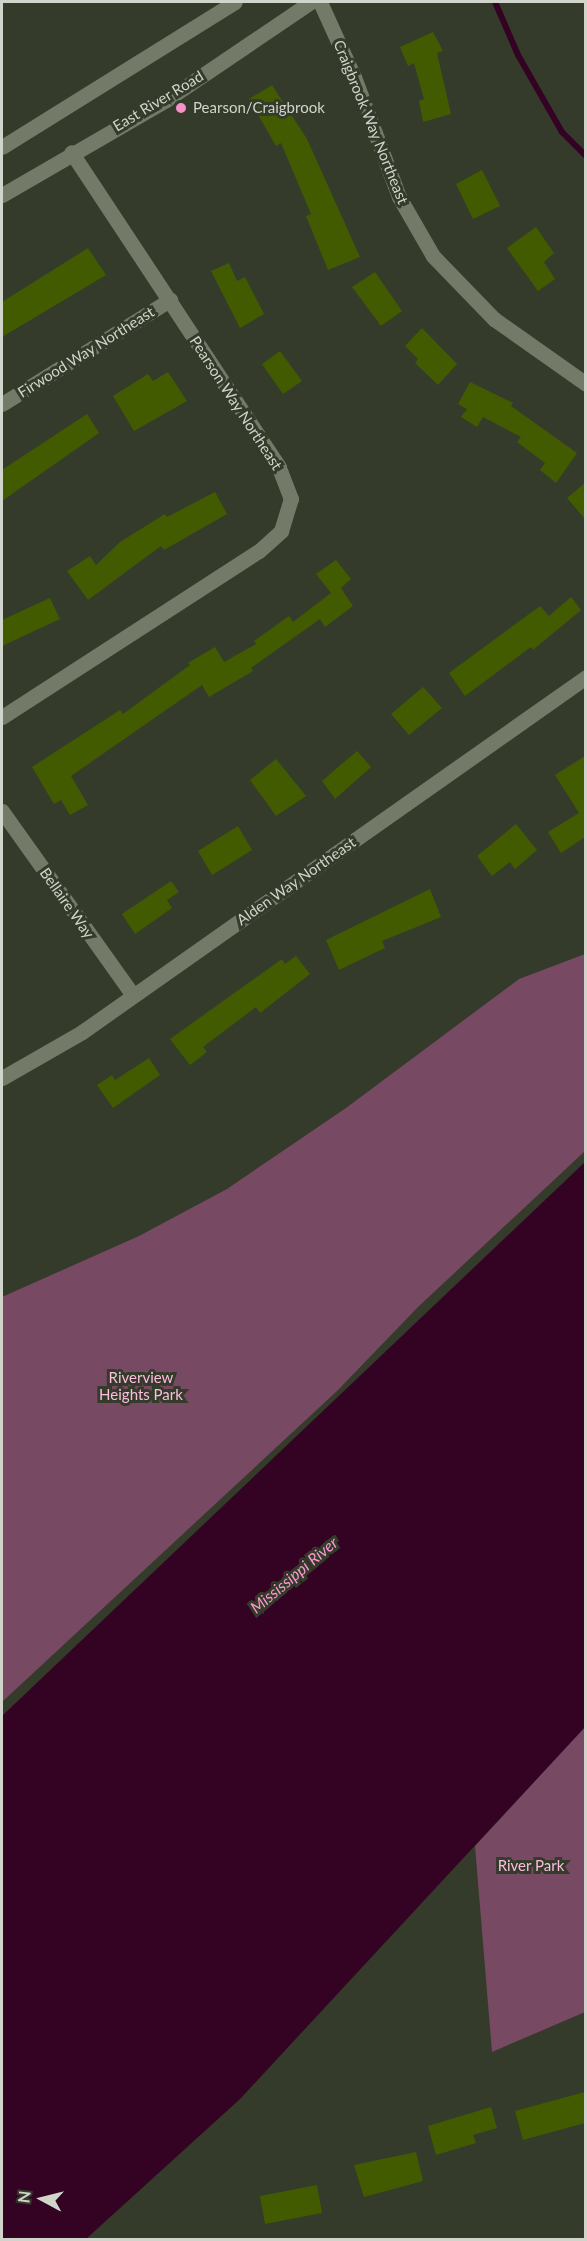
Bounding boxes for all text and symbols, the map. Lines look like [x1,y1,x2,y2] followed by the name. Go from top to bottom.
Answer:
[330,37,412,207] street label: Craigbrook Way Northeast
[109,67,207,135] street label: East River Road
[193,99,325,117] place label: Pearson/Craigbrook
[174,101,188,115] marker: Pearson/Craigbrook
[14,302,158,402] street label: Firwood Way Northeast
[186,333,286,473] street label: Pearson Way Northeast
[233,833,359,929] street label: Alden Way Northeast
[36,864,98,942] street label: Bellaire Way
[99,1368,183,1403] park label: Riverview Heights Park
[246,1533,342,1617] water label: Mississippi River
[498,1857,564,1875] park label: River Park
[12,2169,72,2229] north arrow
[13,2189,34,2204] text: N

